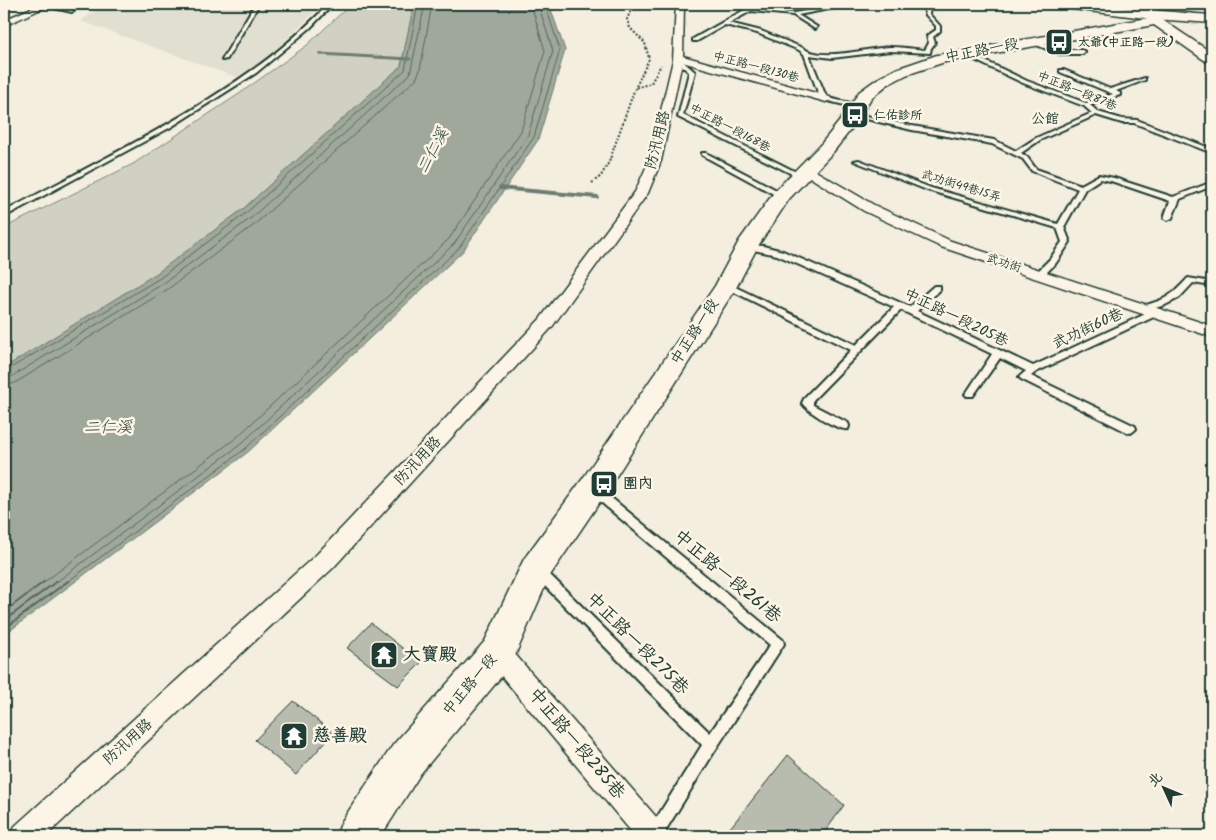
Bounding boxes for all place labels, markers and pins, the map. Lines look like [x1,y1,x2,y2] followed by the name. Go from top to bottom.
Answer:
[1044,27,1074,57] bus stop icon: 太爺(中正路一段)
[1078,33,1174,52] place label: 太爺(中正路一段)
[840,100,870,130] bus stop icon: 仁佑診所
[874,106,923,125] place label: 仁佑診所
[589,469,619,499] bus stop icon: 圍內
[623,472,653,496] place label: 圍內
[369,640,399,670] temple icon: 大寶殿
[403,641,457,670] place label: 大寶殿
[279,721,309,751] temple icon: 慈善殿
[313,722,367,751] place label: 慈善殿

